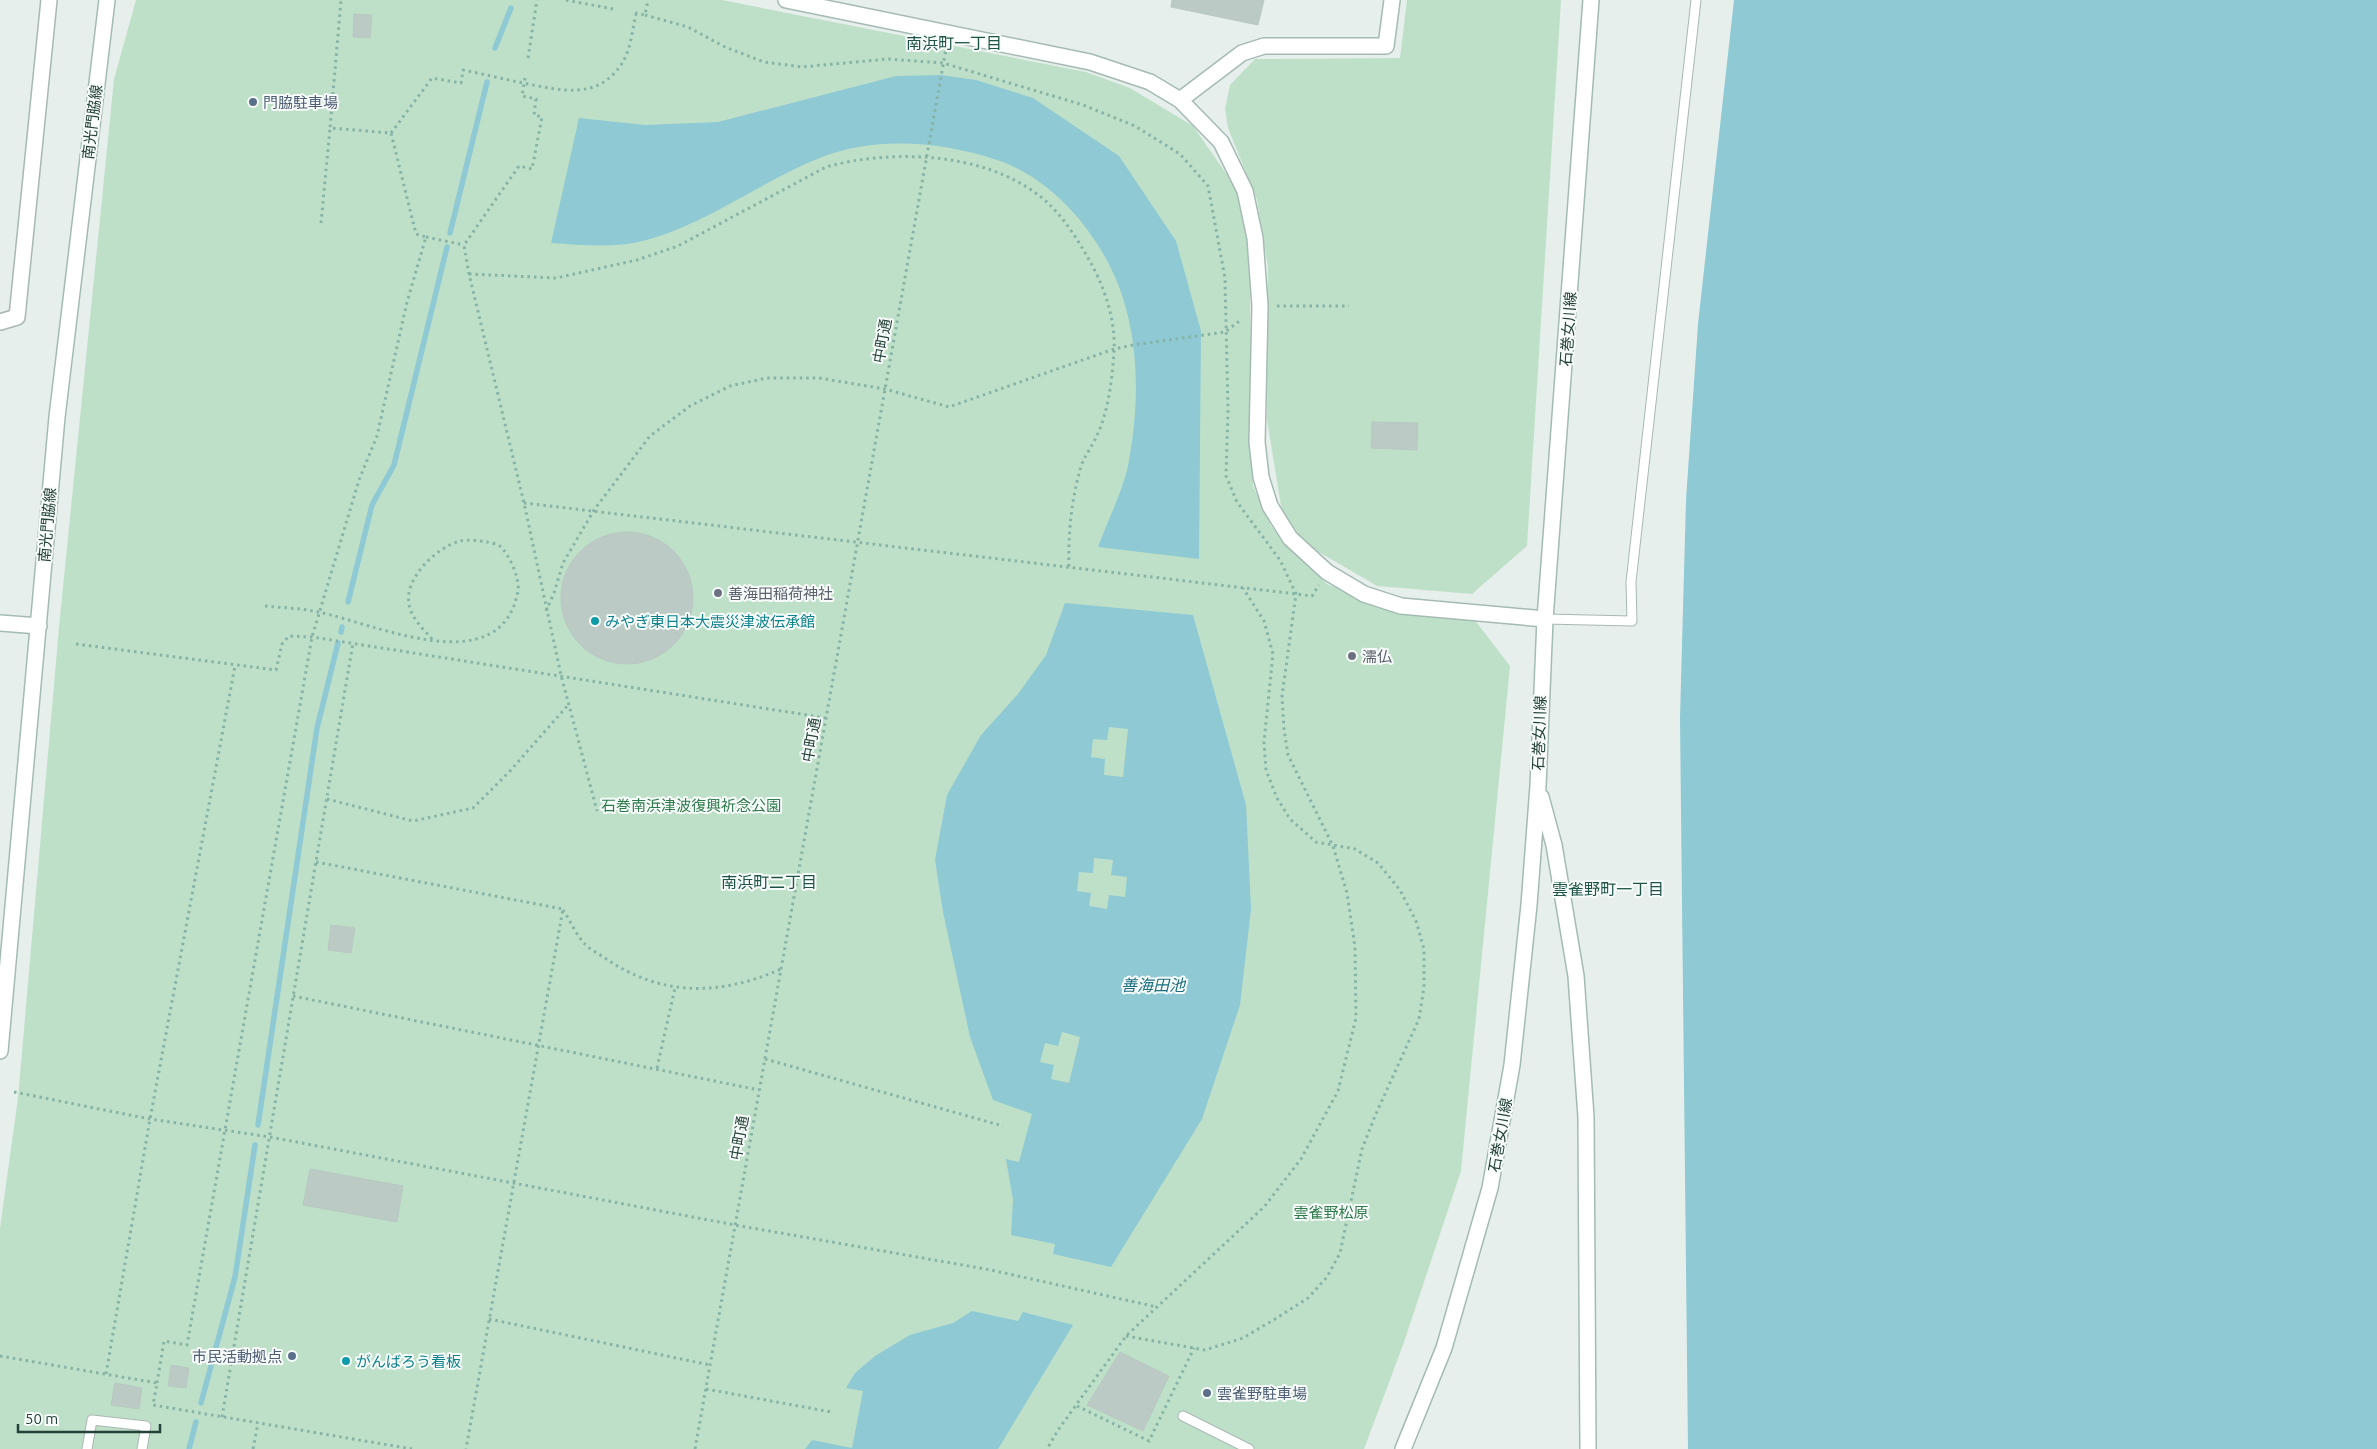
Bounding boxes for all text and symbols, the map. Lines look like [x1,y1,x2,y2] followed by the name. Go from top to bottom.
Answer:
[906,34,1002,52] district label: 南浜町一丁目
[79,84,105,160] street label: 南光門脇線
[263,94,338,111] place label: 門脇駐車場
[247,96,259,108] marker: 門脇駐車場
[1557,291,1579,367] street label: 石巻女川線
[870,317,894,365] street label: 中町通
[35,487,59,563] street label: 南光門脇線
[728,585,833,602] place label: 善海田稲荷神社
[712,587,724,599] marker: 善海田稲荷神社
[605,613,815,630] place label: みやぎ東日本大震災津波伝承館
[589,615,601,627] marker: みやぎ東日本大震災津波伝承館
[1362,648,1392,665] place label: 濡仏
[1346,650,1358,662] marker: 濡仏
[1529,695,1549,771] street label: 石巻女川線
[799,716,823,764] street label: 中町通
[601,797,781,814] park label: 石巻南浜津波復興祈念公園
[721,873,817,891] district label: 南浜町二丁目
[1552,880,1664,898] district label: 雲雀野町一丁目
[1121,976,1187,994] water label: 善海田池
[1485,1097,1515,1173] street label: 石巻女川線
[727,1114,751,1162] street label: 中町通
[1293,1204,1369,1221] park label: 雲雀野松原
[192,1348,282,1365] place label: 市民活動拠点
[286,1350,298,1362] marker: 市民活動拠点
[356,1353,461,1370] place label: がんばろう看板
[340,1355,352,1367] marker: がんばろう看板
[1217,1385,1307,1402] place label: 雲雀野駐車場
[1201,1387,1213,1399] marker: 雲雀野駐車場
[18,1402,160,1434] scale bar
[25,1410,58,1427] text: 50 m

